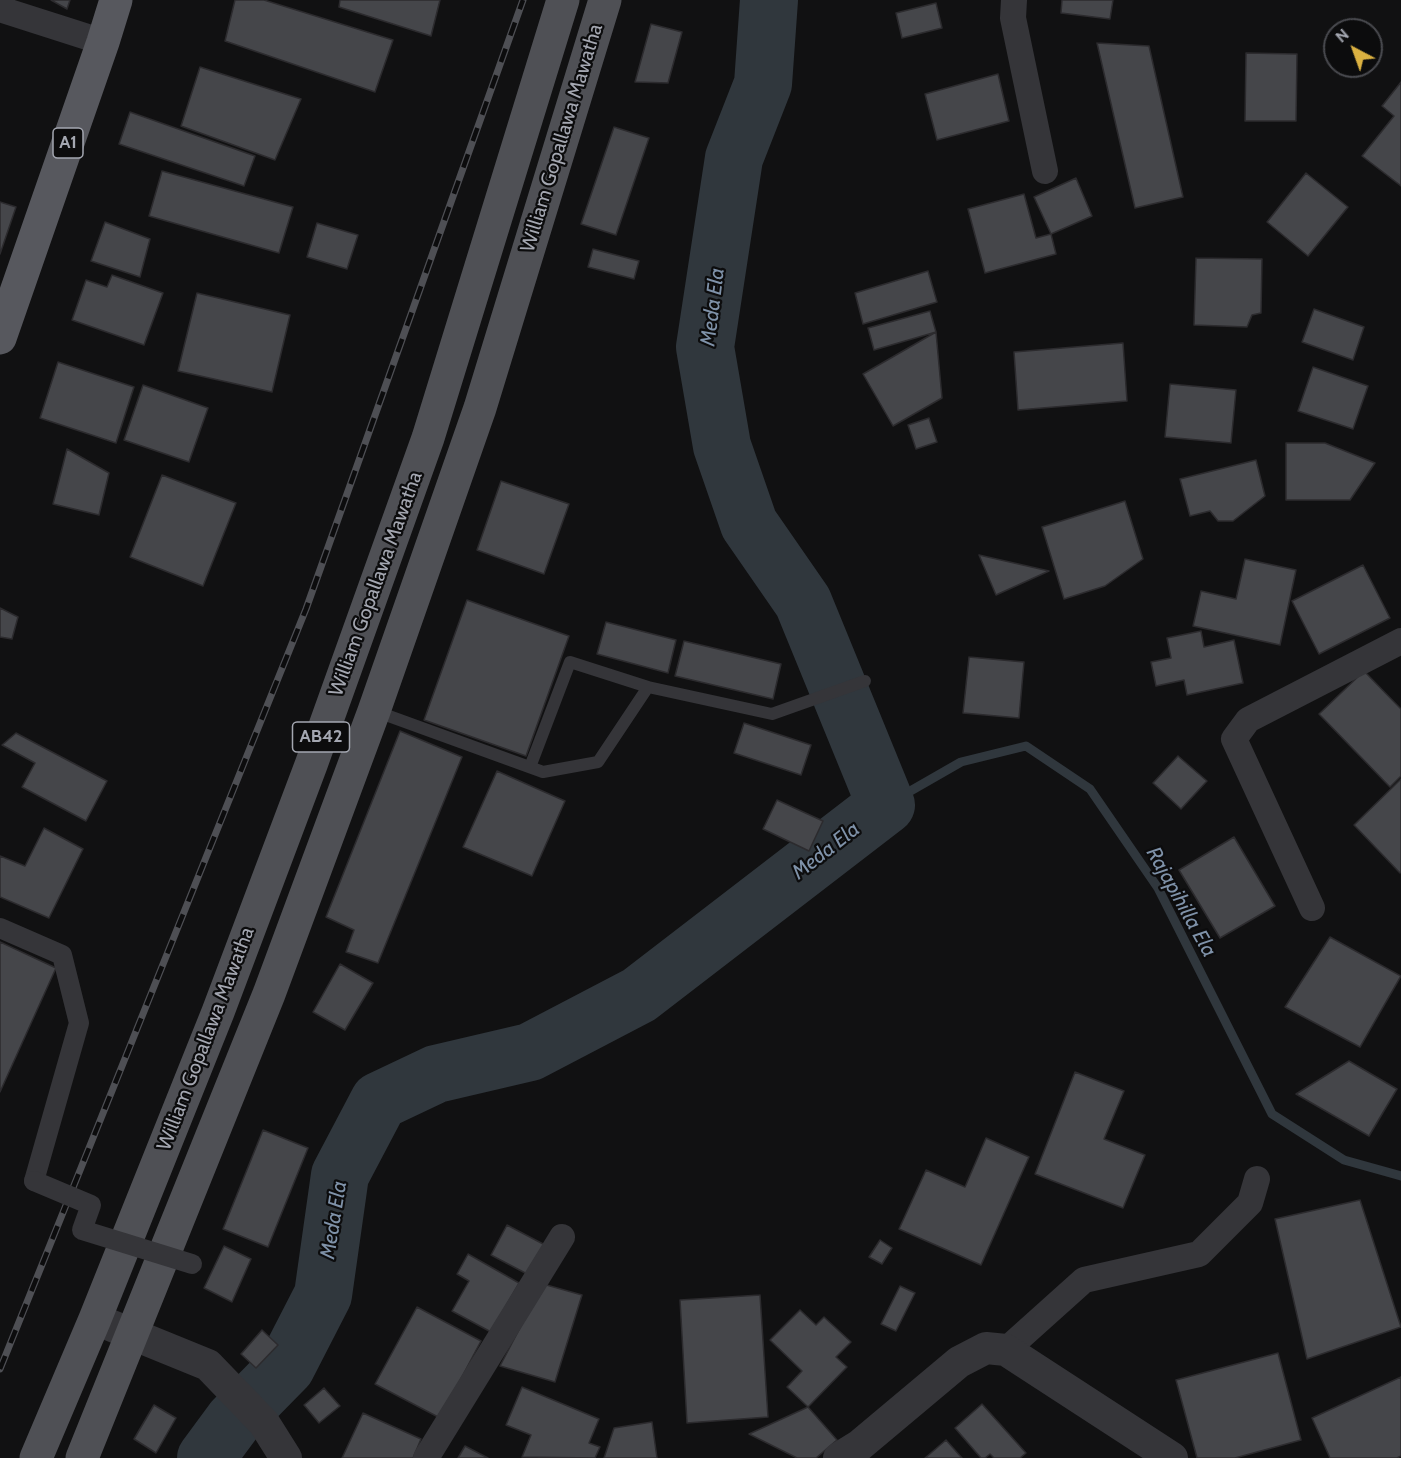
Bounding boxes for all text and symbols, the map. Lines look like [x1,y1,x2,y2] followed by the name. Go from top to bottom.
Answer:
[1323,18,1383,78] north arrow
[516,21,608,255] street label: William Gopallawa Mawatha
[1332,25,1353,46] text: N
[53,128,83,158] road number: A1
[696,266,730,348] water label: Meda Ela
[324,468,428,700] street label: William Gopallawa Mawatha
[292,722,350,752] road number: AB42
[787,817,865,885] water label: Meda Ela
[1140,843,1222,961] water label: Rajapihilla Ela
[152,924,260,1154] street label: William Gopallawa Mawatha
[315,1179,353,1261] water label: Meda Ela

